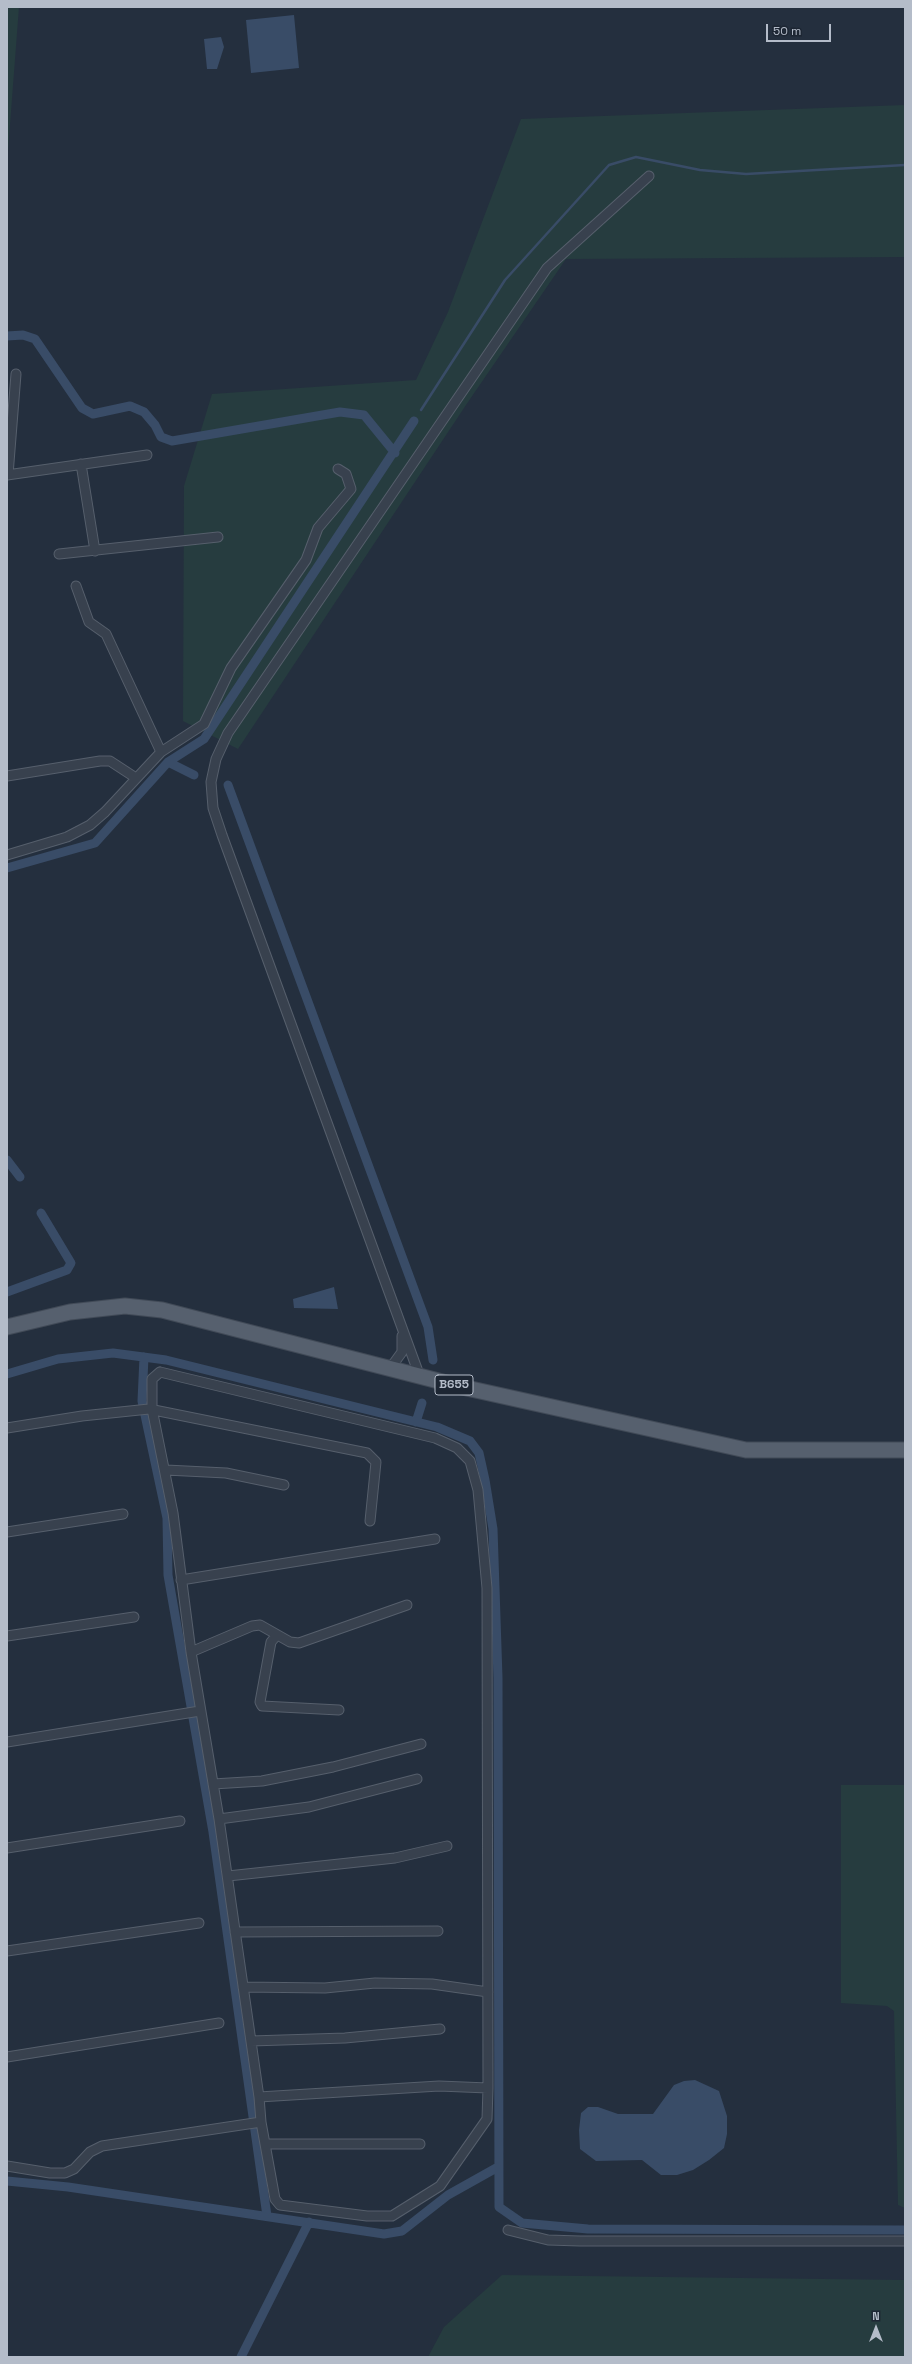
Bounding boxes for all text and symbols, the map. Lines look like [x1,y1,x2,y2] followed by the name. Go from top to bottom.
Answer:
[768,16,833,42] scale bar
[773,23,801,39] text: 50 m
[435,1375,473,1395] road number: B655
[856,2308,896,2348] north arrow
[872,2309,880,2323] text: N

